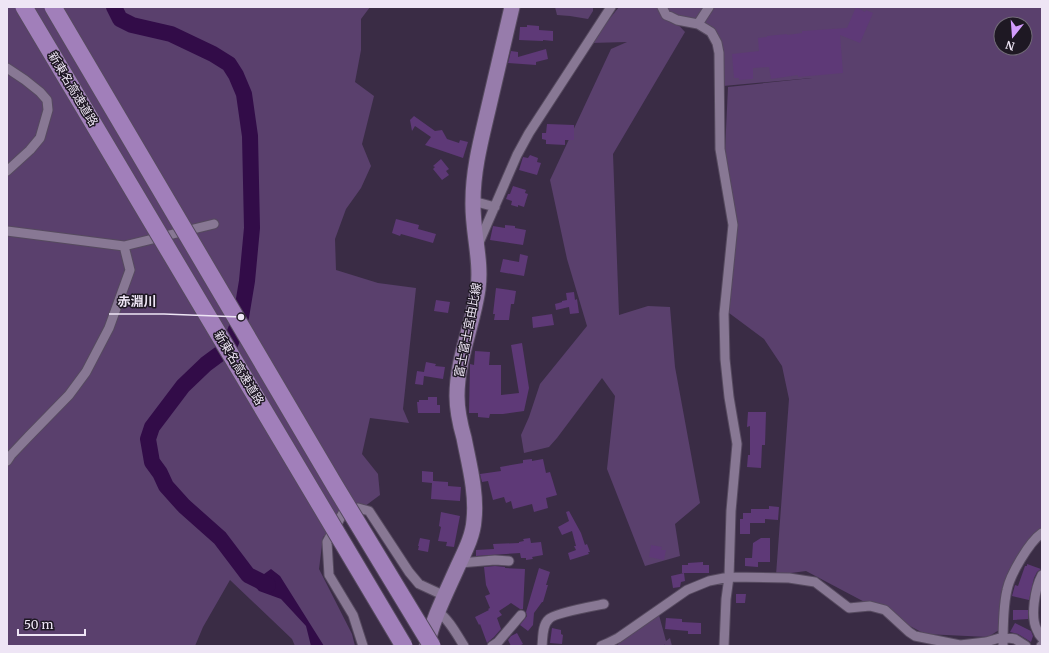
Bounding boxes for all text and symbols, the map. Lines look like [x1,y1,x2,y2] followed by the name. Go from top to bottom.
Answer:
[993,16,1033,56] north arrow
[1004,38,1016,54] text: N
[45,49,101,129] street label: 新東名高速道路
[451,281,484,378] street label: 富士富士宮由比線
[109,289,164,314] callout: 赤淵川
[117,293,157,310] text: 赤淵川
[211,328,267,408] street label: 新東名高速道路
[18,611,85,637] scale bar
[24,617,53,632] text: 50 m

